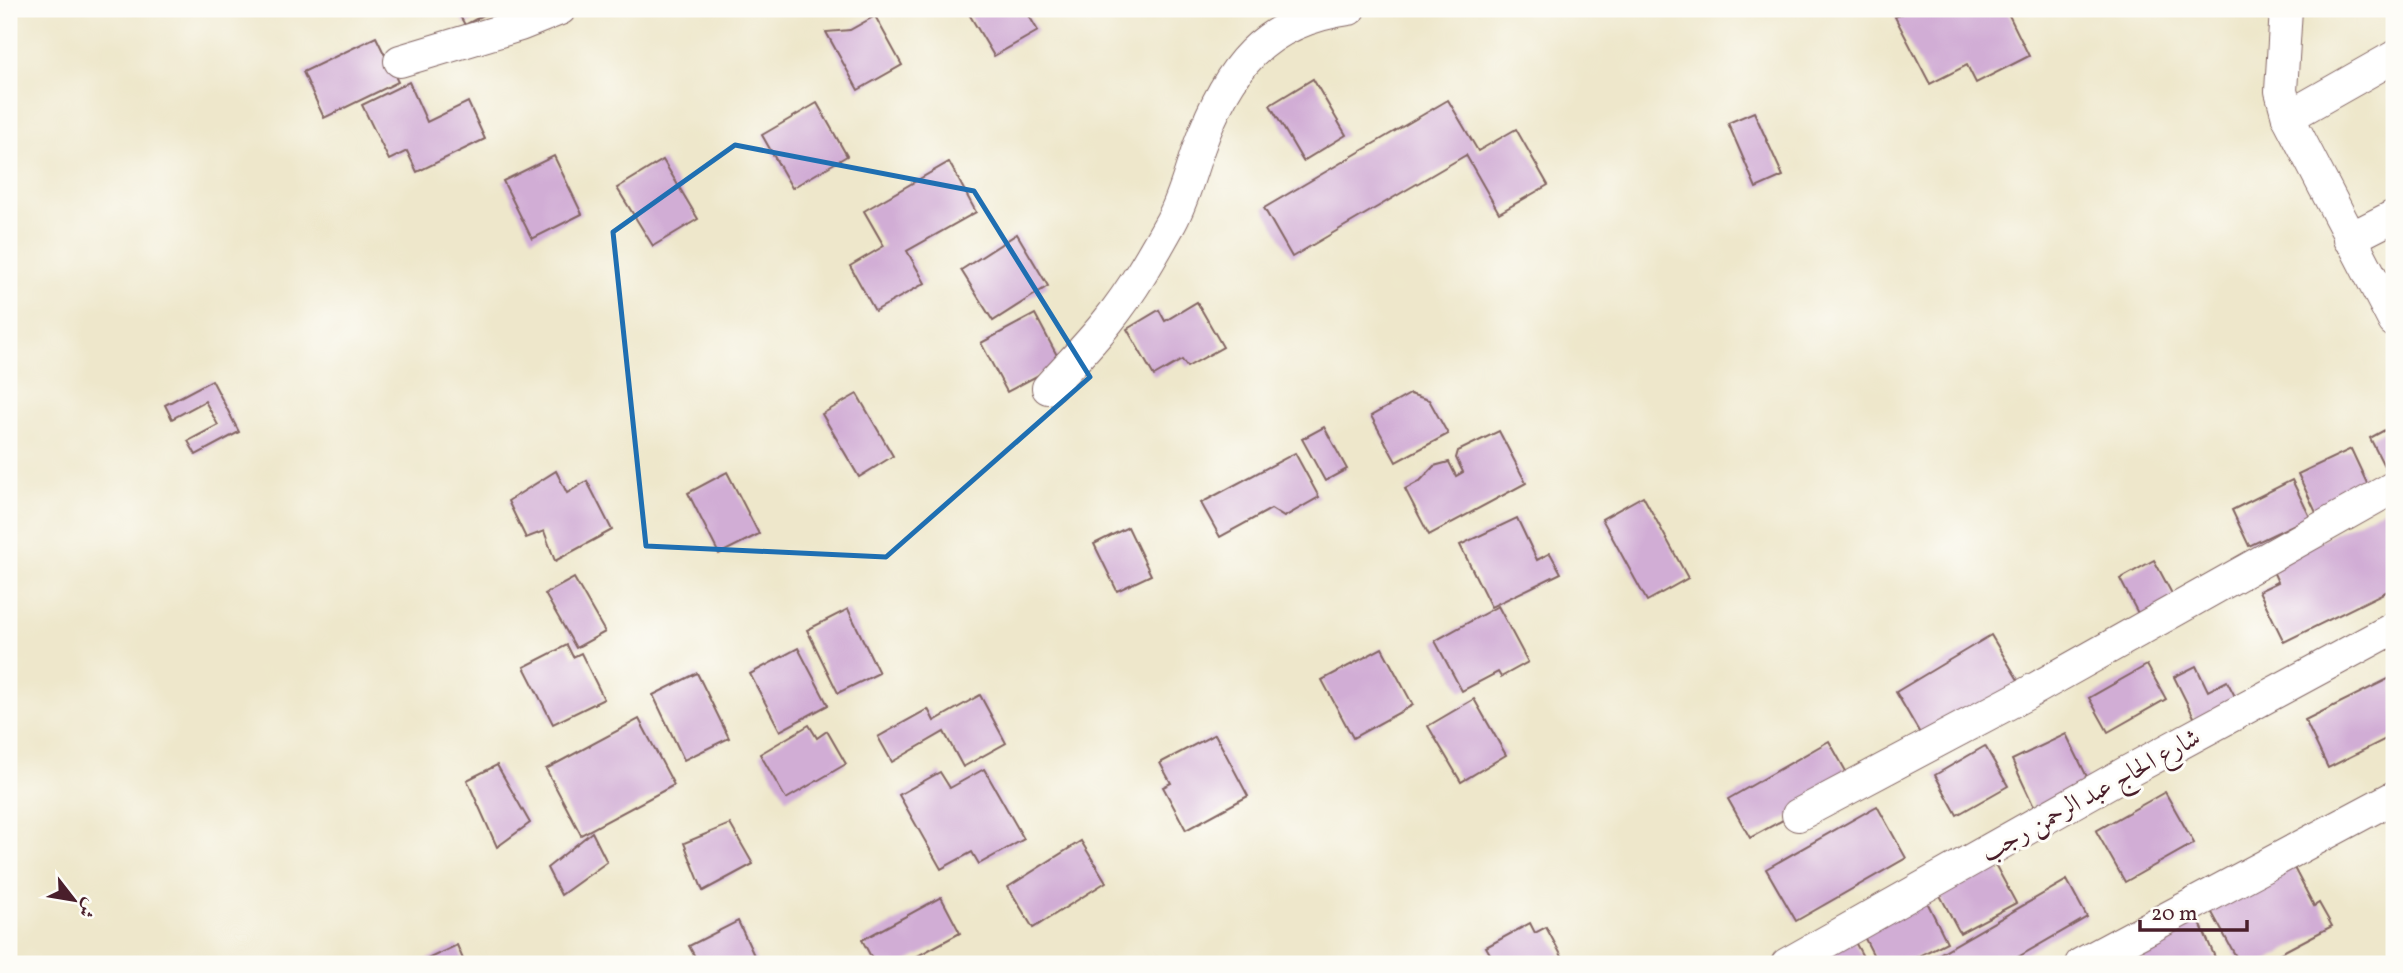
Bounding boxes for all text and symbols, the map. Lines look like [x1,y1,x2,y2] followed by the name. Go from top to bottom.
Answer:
[1975,720,2209,875] street label: شارع الحاج عبد الرحمن رجب
[38,864,108,934] north arrow
[2140,889,2247,933] scale bar
[71,893,103,923] text: ش
[2151,900,2197,929] text: 20 m

